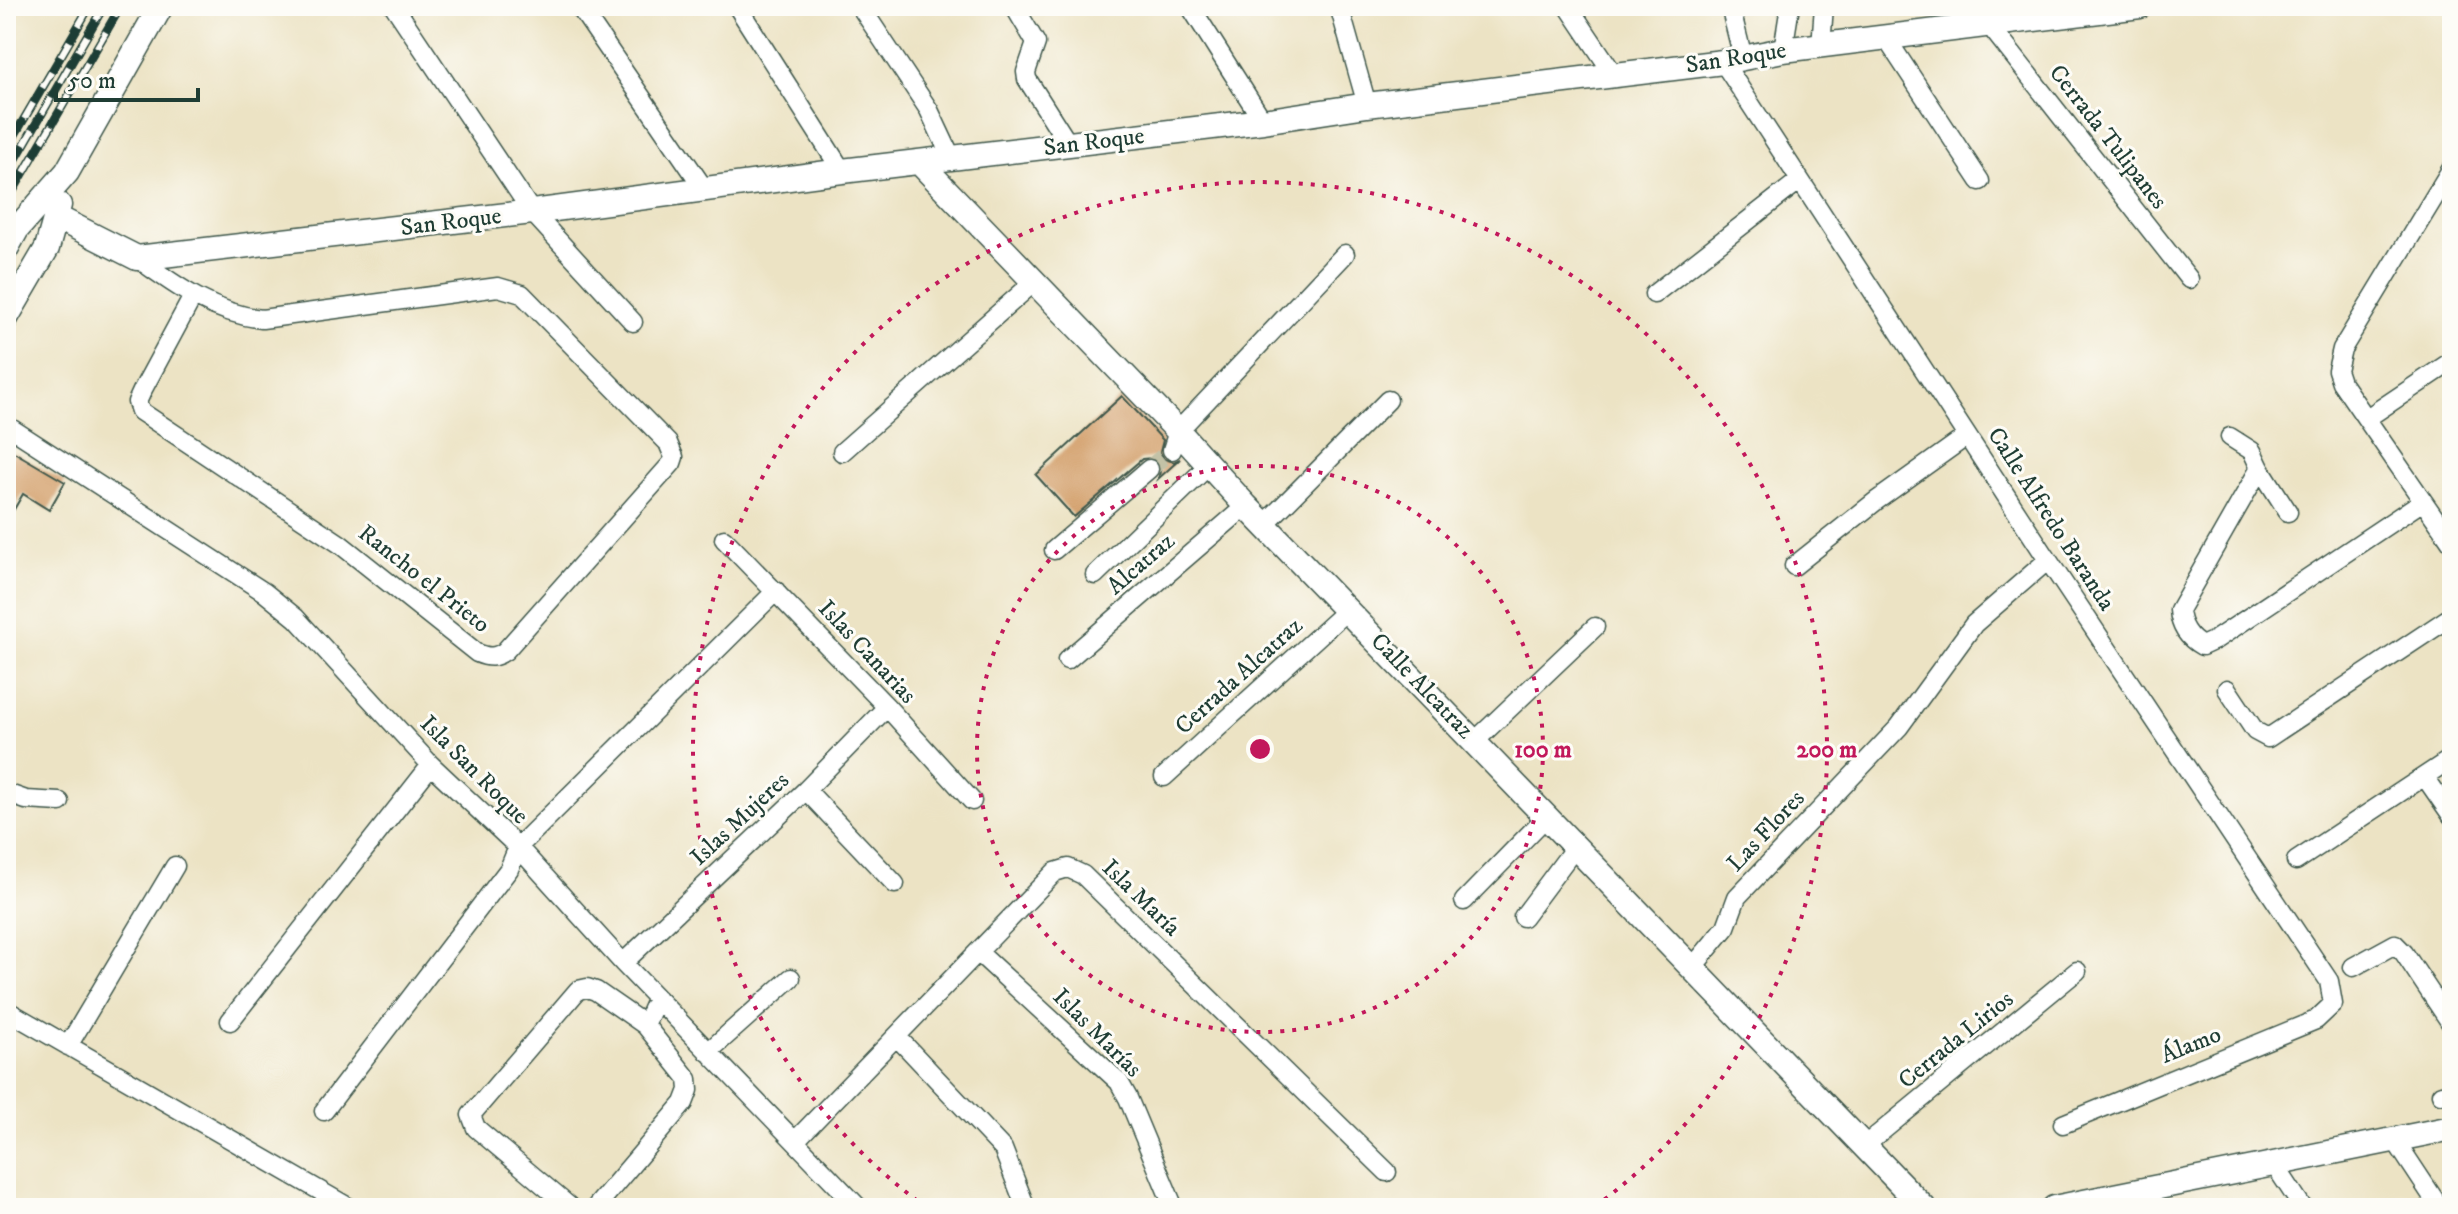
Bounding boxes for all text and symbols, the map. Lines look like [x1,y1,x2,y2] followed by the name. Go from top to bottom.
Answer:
[1684,35,1788,81] street label: San Roque
[56,52,198,102] scale bar
[2042,59,2174,215] street label: Cerrada Tulipanes
[68,66,116,96] text: 50 m
[1042,121,1146,163] street label: San Roque
[399,201,503,243] street label: San Roque
[1981,422,2122,617] street label: Calle Alfredo Baranda
[352,518,496,640] street label: Rancho el Prieto
[1101,526,1182,602] street label: Alcatraz
[811,594,923,710] street label: Islas Canarias
[1169,610,1309,741] street label: Cerrada Alcatraz
[1364,627,1480,746] street label: Calle Alcatraz
[413,709,535,831] street label: Isla San Roque
[1246,735,1274,763] centre of rings
[1514,735,1572,765] text: 100 m
[1797,735,1857,765] text: 200 m
[684,766,796,872] street label: Islas Mujeres
[1721,784,1811,878] street label: Las Flores
[1095,853,1187,943] street label: Isla María
[1046,982,1148,1084] street label: Islas Marías
[1892,984,2020,1096] street label: Cerrada Lirios
[2156,1018,2226,1071] street label: Álamo

